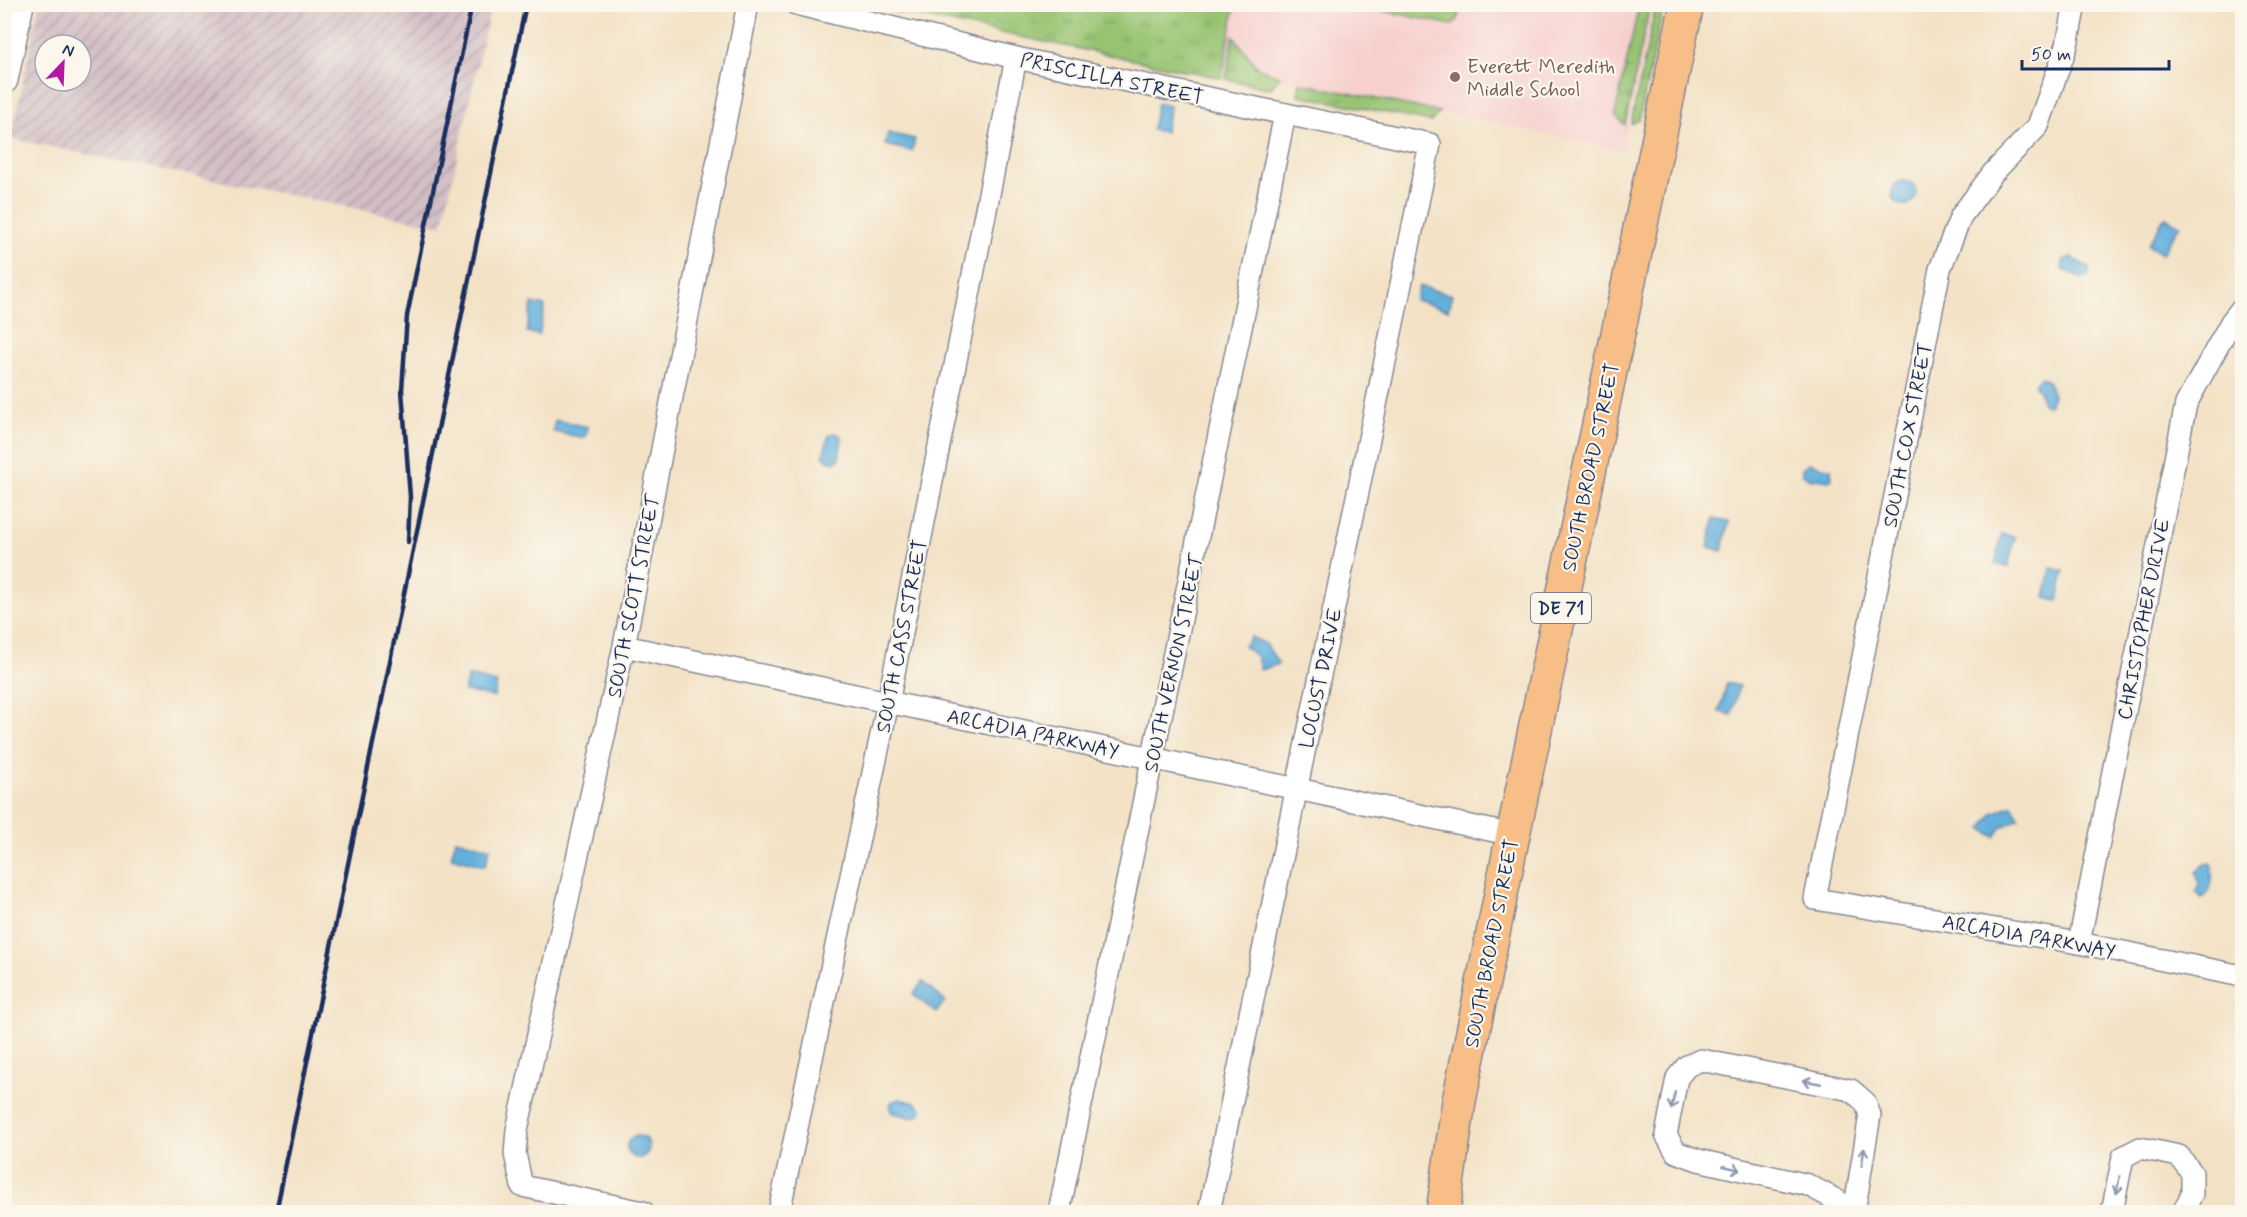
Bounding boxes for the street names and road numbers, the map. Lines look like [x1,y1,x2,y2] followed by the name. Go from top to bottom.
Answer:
[1018,47,1206,112] street label: PRISCILLA STREET
[1877,340,1940,530] street label: SOUTH COX STREET
[1556,361,1627,574] street label: SOUTH BROAD STREET
[601,491,668,700] street label: SOUTH SCOTT STREET
[2112,516,2177,722] street label: CHRISTOPHER DRIVE
[870,537,934,735] street label: SOUTH CASS STREET
[1138,550,1211,775] street label: SOUTH VERNON STREET
[1531,593,1591,623] road number: DE 71
[1293,606,1350,751] street label: LOCUST DRIVE
[944,703,1121,766] street label: ARCADIA PARKWAY
[1459,836,1526,1050] street label: SOUTH BROAD STREET
[1940,909,2117,966] street label: ARCADIA PARKWAY

